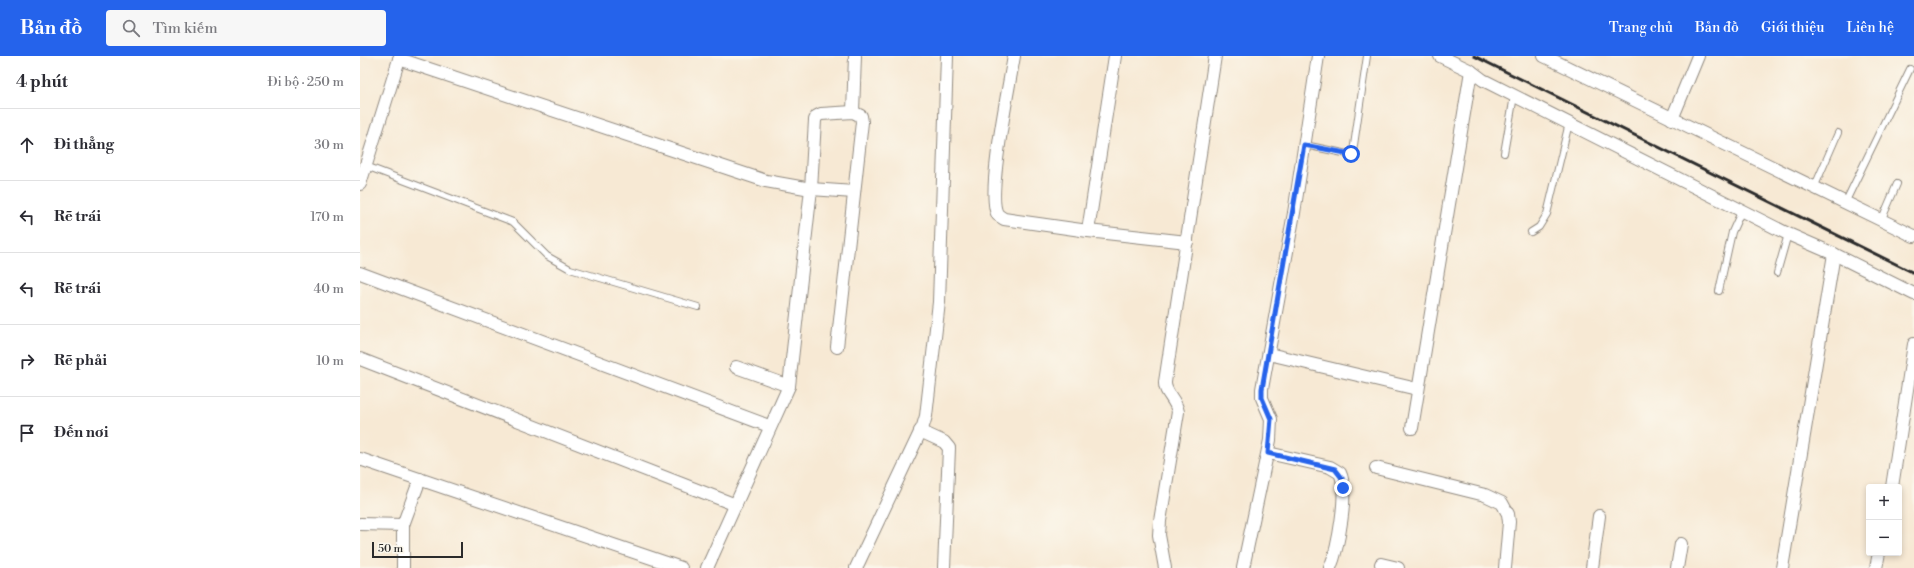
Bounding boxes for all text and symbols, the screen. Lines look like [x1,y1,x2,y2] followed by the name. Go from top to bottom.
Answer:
[106,10,386,46] search box
[20,16,82,40] text: Bản đồ
[120,17,142,39] icon: search
[152,19,218,38] text: Tìm kiếm
[1609,19,1673,37] text: Trang chủ
[1695,19,1739,37] text: Bản đồ
[1761,19,1824,37] text: Giới thiệu
[1846,19,1894,37] text: Liên hệ
[16,71,68,93] text: 4 phút
[267,74,344,90] text: Đi bộ · 250 m
[16,134,38,156] icon: ahead
[54,135,114,154] text: Đi thẳng
[314,137,344,153] text: 30 m
[1342,145,1360,163] route start
[16,206,38,228] icon: left
[54,207,101,226] text: Rẽ trái
[310,209,344,225] text: 170 m
[16,278,38,300] icon: left
[54,279,101,298] text: Rẽ trái
[314,281,344,297] text: 40 m
[16,350,38,372] icon: right
[54,351,107,370] text: Rẽ phải
[316,353,344,369] text: 10 m
[16,422,38,444] icon: arrive
[54,423,108,442] text: Đến nơi
[1334,479,1352,497] route end
[1866,484,1902,556] map controls
[1866,484,1902,520] button: +
[1866,520,1902,556] button: −
[372,540,463,559] scale bar
[378,542,403,556] text: 50 m

